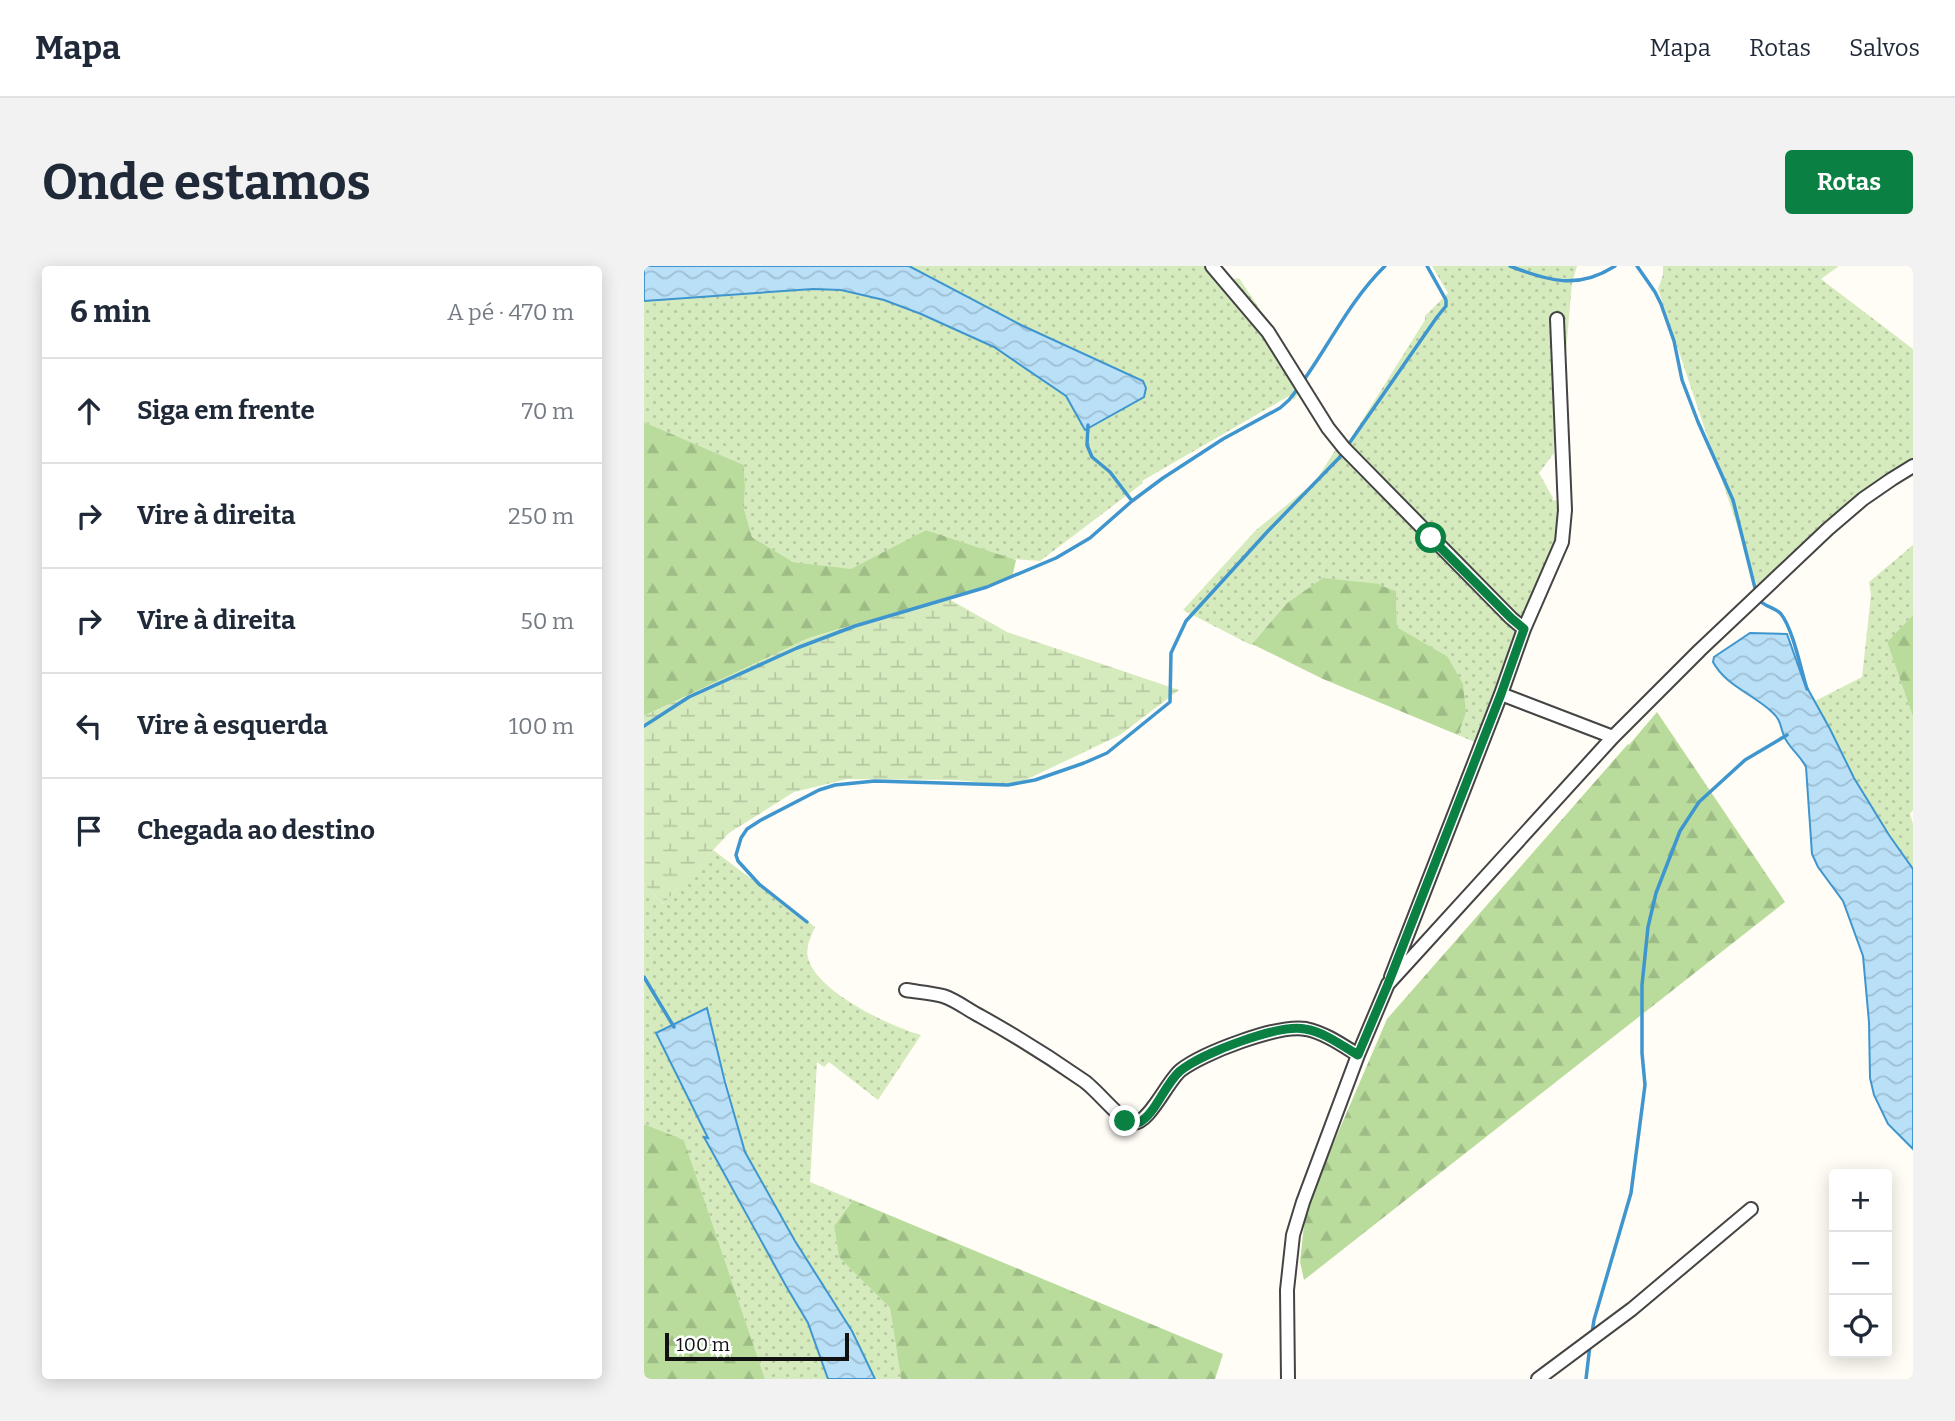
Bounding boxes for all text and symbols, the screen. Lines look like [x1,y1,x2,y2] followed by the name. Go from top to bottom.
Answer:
[35,28,120,68] text: Mapa
[1649,34,1711,62] text: Mapa
[1749,34,1811,62] text: Rotas
[1849,34,1920,62] text: Salvos
[1785,150,1913,214] button: Rotas
[42,153,371,212] text: Onde estamos
[70,294,151,330] text: 6 min
[447,298,574,326] text: A pé · 470 m
[70,392,108,430] icon: ahead
[137,395,315,426] text: Siga em frente
[522,397,574,425] text: 70 m
[70,497,108,535] icon: right
[137,500,296,531] text: Vire à direita
[508,502,574,530] text: 250 m
[1415,522,1446,553] route start
[70,602,108,640] icon: right
[137,605,296,636] text: Vire à direita
[520,607,574,635] text: 50 m
[70,707,108,745] icon: left
[137,710,328,741] text: Vire à esquerda
[509,712,574,740] text: 100 m
[70,812,108,850] icon: arrive
[137,815,375,846] text: Chegada ao destino
[1109,1105,1140,1136] route end
[1829,1169,1892,1358] map controls
[1829,1169,1892,1232] button: +
[1829,1232,1892,1295] button: −
[1829,1295,1892,1358] button: locate
[665,1330,849,1362] scale bar
[676,1333,730,1356] text: 100 m

